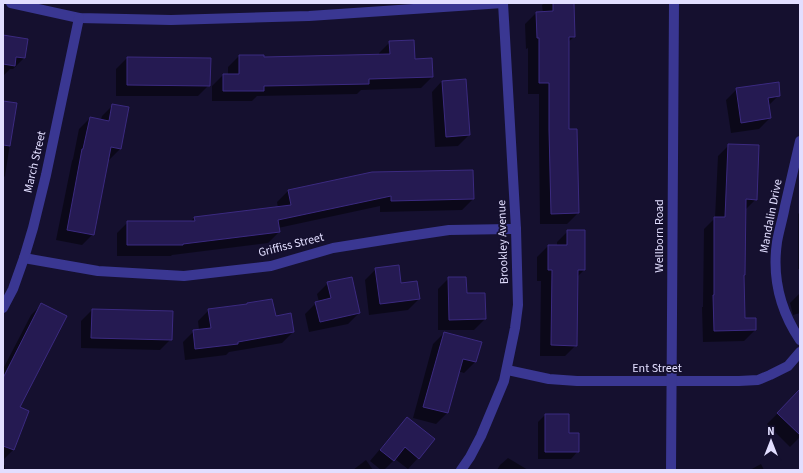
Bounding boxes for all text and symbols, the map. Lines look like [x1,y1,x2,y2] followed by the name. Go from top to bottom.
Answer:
[20,129,50,195] street label: March Street
[755,178,787,254] street label: Mandalin Drive
[651,199,668,273] street label: Wellborn Road
[493,200,513,284] street label: Brookley Avenue
[256,229,326,261] street label: Griffiss Street
[632,360,682,377] street label: Ent Street
[751,421,791,461] north arrow
[767,424,775,439] text: N

